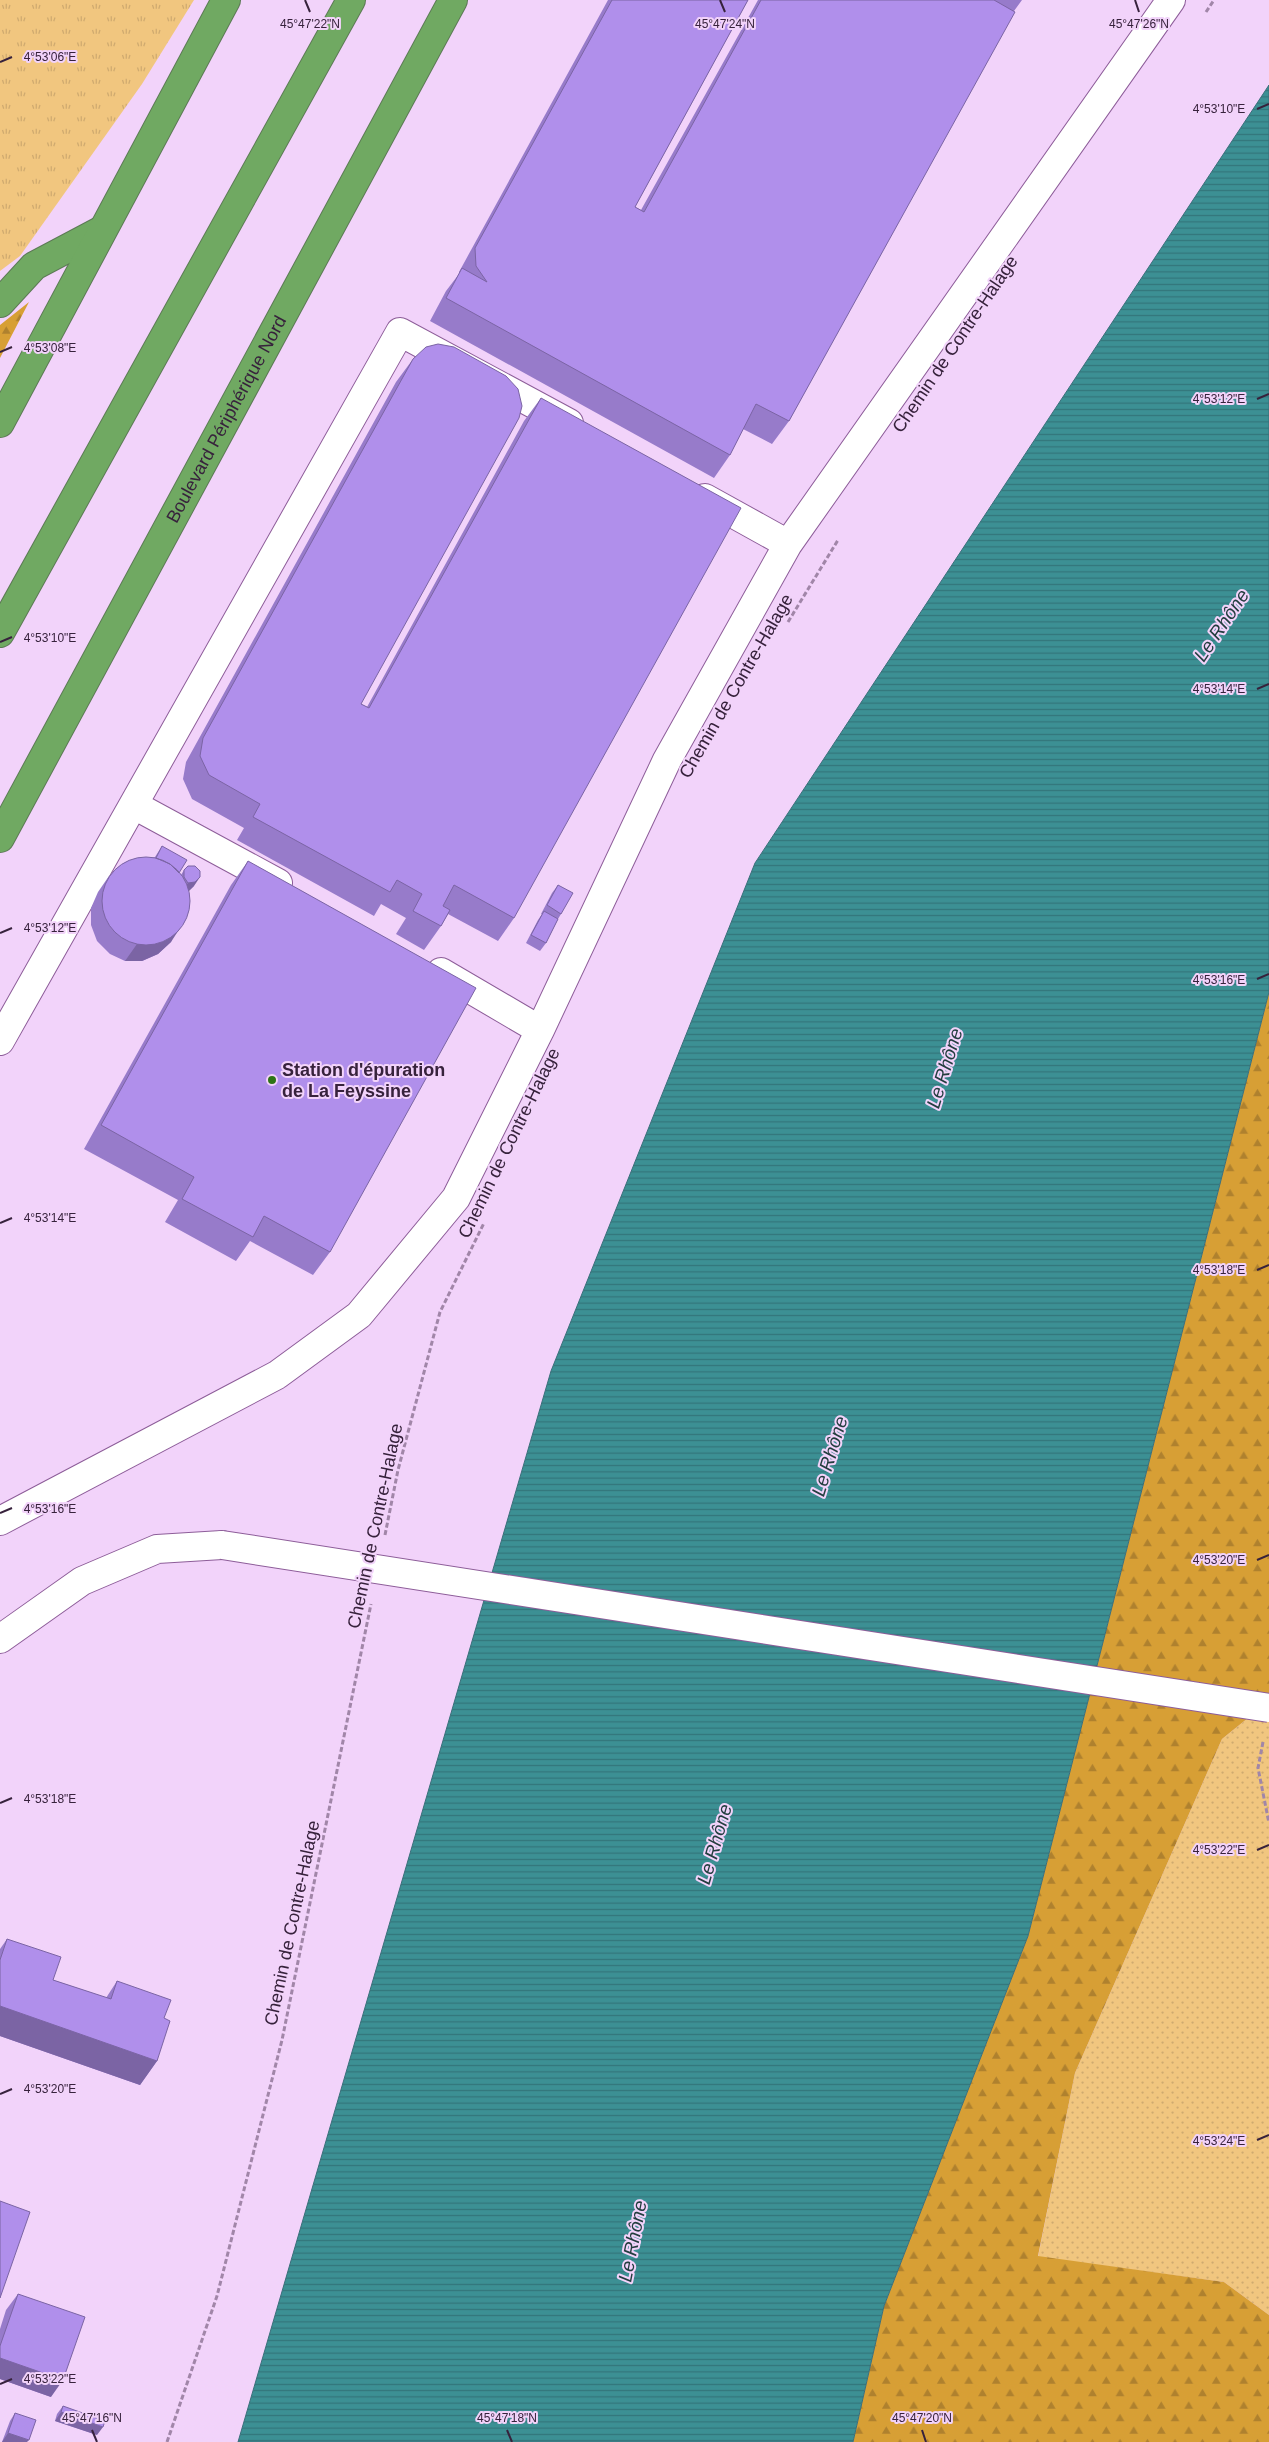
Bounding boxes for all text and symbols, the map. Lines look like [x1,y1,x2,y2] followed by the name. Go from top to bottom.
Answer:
[280,17,340,31] text: 45°47'22"N
[695,17,755,31] text: 45°47'24"N
[1109,17,1169,31] text: 45°47'26"N
[24,50,76,64] text: 4°53'06"E
[1193,102,1245,116] text: 4°53'10"E
[888,252,1022,436] street label: Chemin de Contre-Halage
[162,312,290,526] street label: Boulevard Périphérique Nord
[24,341,76,355] text: 4°53'08"E
[1193,392,1245,406] text: 4°53'12"E
[1190,585,1253,665] water label: Le Rhône
[675,590,797,782] street label: Chemin de Contre-Halage
[24,631,76,645] text: 4°53'10"E
[1193,682,1245,696] text: 4°53'14"E
[24,921,76,935] text: 4°53'12"E
[1193,973,1245,987] text: 4°53'16"E
[922,1026,967,1111] water label: Le Rhône
[454,1045,564,1241] street label: Chemin de Contre-Halage
[282,1060,445,1101] place label: Station d'épuration de La Feyssine
[266,1074,278,1086] marker: Station d'épuration de La Feyssine
[24,1211,76,1225] text: 4°53'14"E
[1193,1263,1245,1277] text: 4°53'18"E
[807,1414,852,1499] water label: Le Rhône
[343,1422,407,1630] street label: Chemin de Contre-Halage
[24,1502,76,1516] text: 4°53'16"E
[1193,1553,1245,1567] text: 4°53'20"E
[24,1792,76,1806] text: 4°53'18"E
[693,1802,736,1887] water label: Le Rhône
[260,1819,324,2027] street label: Chemin de Contre-Halage
[1193,1843,1245,1857] text: 4°53'22"E
[24,2082,76,2096] text: 4°53'20"E
[1193,2134,1245,2148] text: 4°53'24"E
[614,2199,651,2284] water label: Le Rhône
[24,2372,76,2386] text: 4°53'22"E
[62,2411,122,2425] text: 45°47'16"N
[477,2411,537,2425] text: 45°47'18"N
[892,2411,952,2425] text: 45°47'20"N

